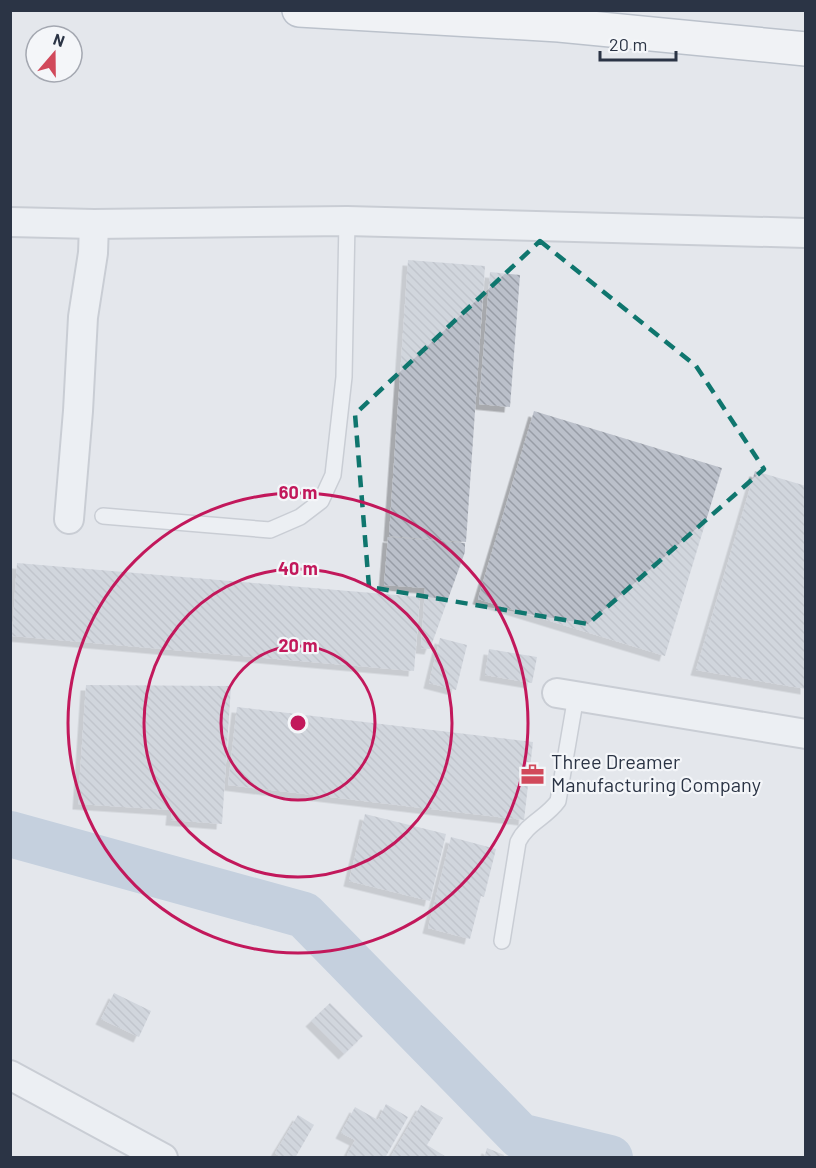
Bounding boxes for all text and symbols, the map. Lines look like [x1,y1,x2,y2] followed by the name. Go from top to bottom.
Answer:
[24,24,84,84] north arrow
[600,24,676,62] scale bar
[51,29,68,50] text: N
[609,33,647,55] text: 20 m
[279,481,317,503] text: 60 m
[278,557,318,579] text: 40 m
[279,634,317,656] text: 20 m
[288,713,308,733] centre of rings
[551,749,761,796] place label: Three Dreamer Manufacturing Company
[520,761,546,787] office icon: Three Dreamer Manufacturing Company

